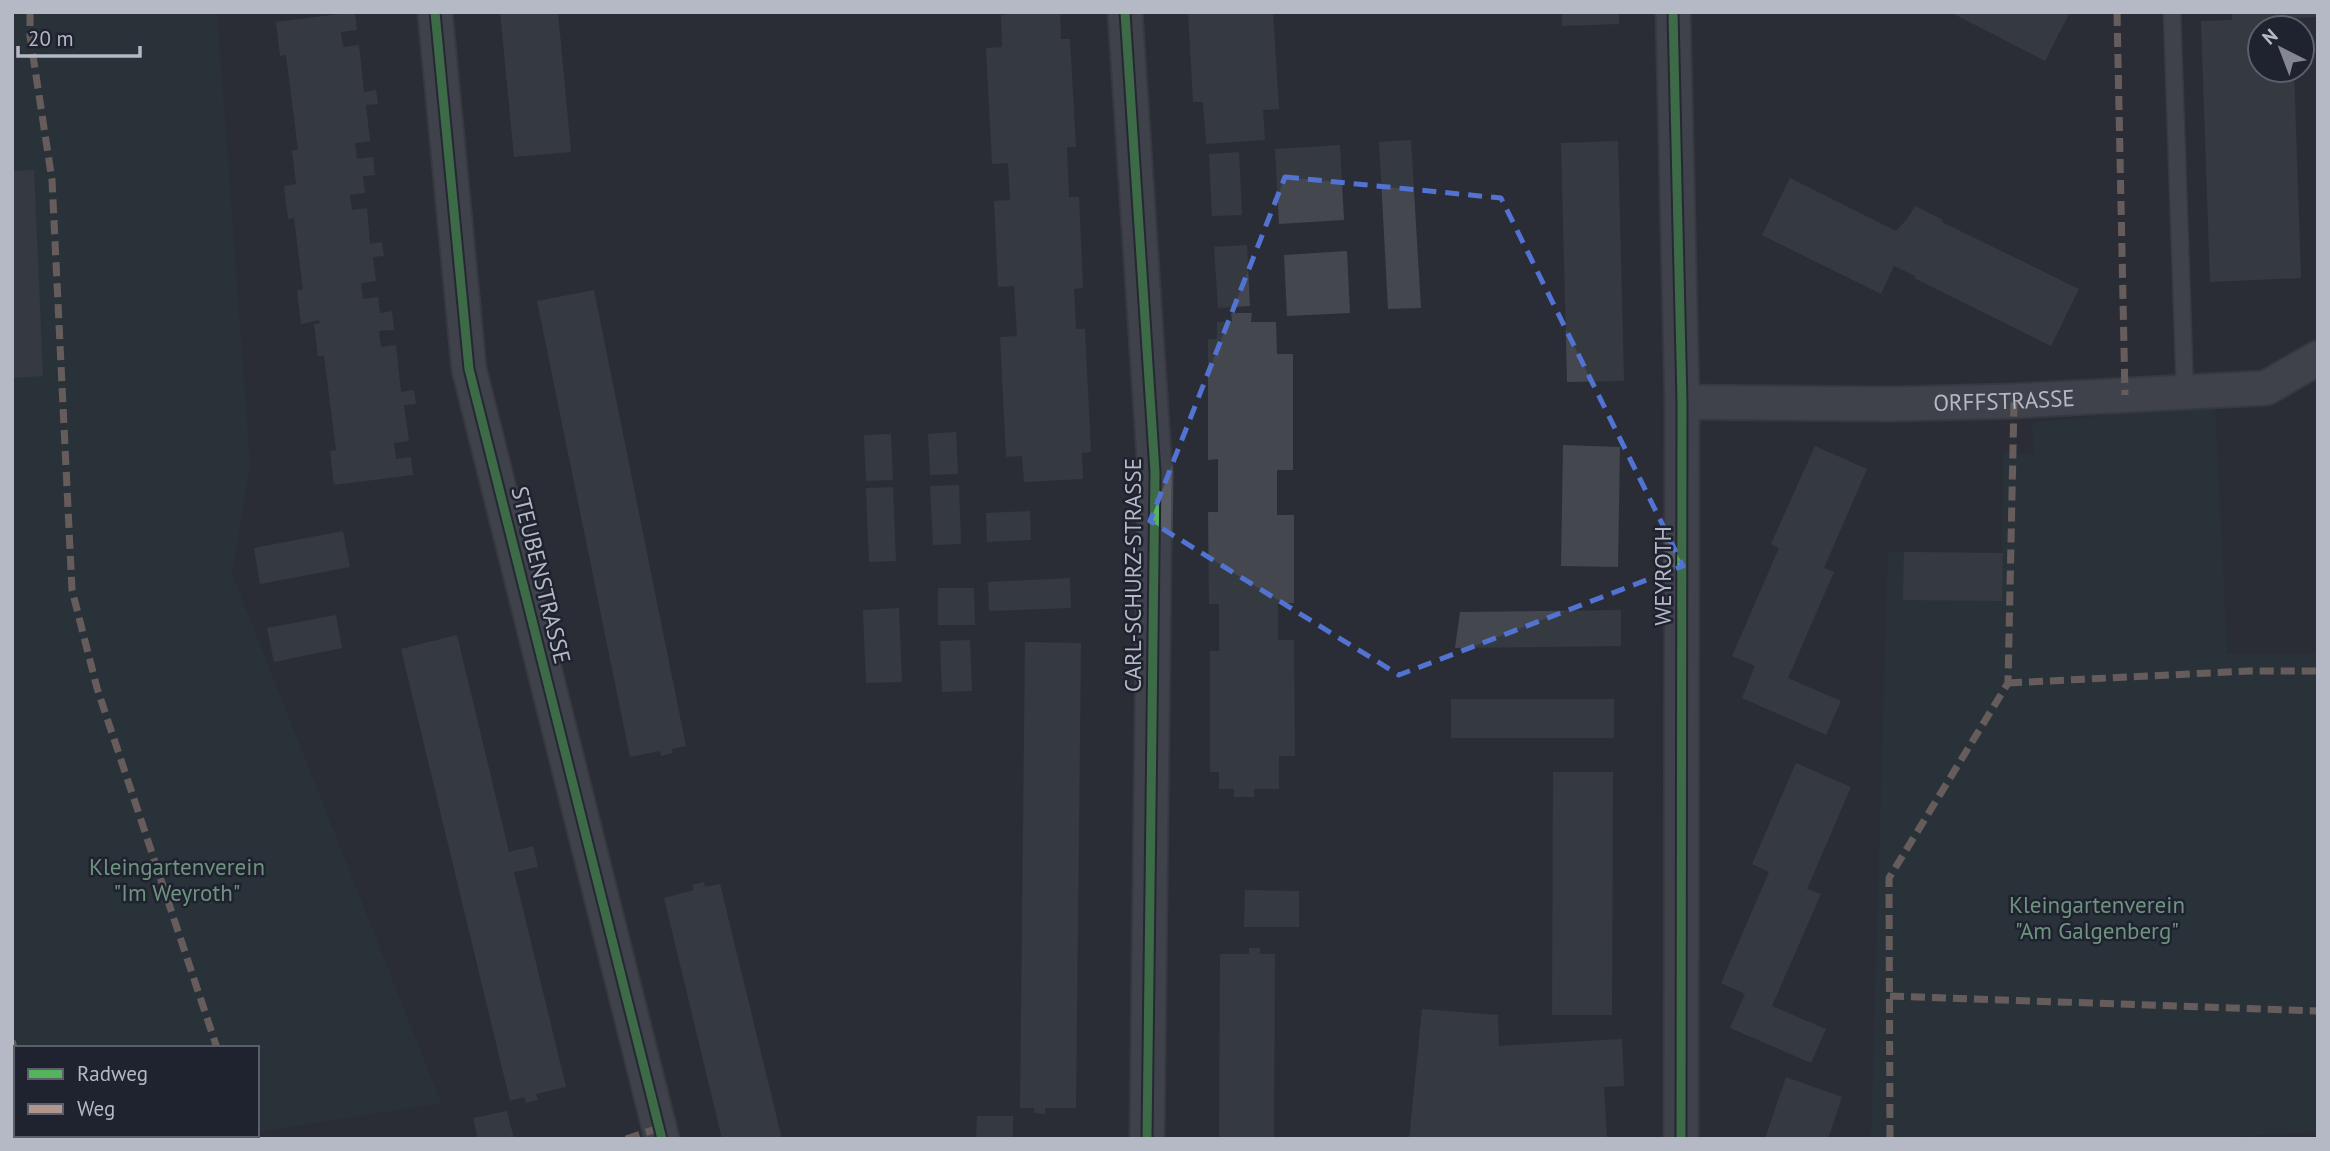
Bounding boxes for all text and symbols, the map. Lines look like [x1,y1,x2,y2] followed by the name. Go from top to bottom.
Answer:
[18,14,140,58] scale bar
[2246,14,2316,84] north arrow
[2257,23,2282,49] text: N
[28,25,74,52] text: 20 m
[1933,383,2075,417] street label: ORFFSTRASSE
[1118,458,1147,692] street label: CARL-SCHURZ-STRASSE
[505,483,578,667] street label: STEUBENSTRASSE
[1648,526,1677,626] street label: WEYROTH
[89,852,265,907] park label: Kleingartenverein "Im Weyroth"
[2009,890,2185,945] park label: Kleingartenverein "Am Galgenberg"
[14,1046,259,1137] legend
[77,1060,148,1087] text: Radweg
[77,1095,115,1122] text: Weg

